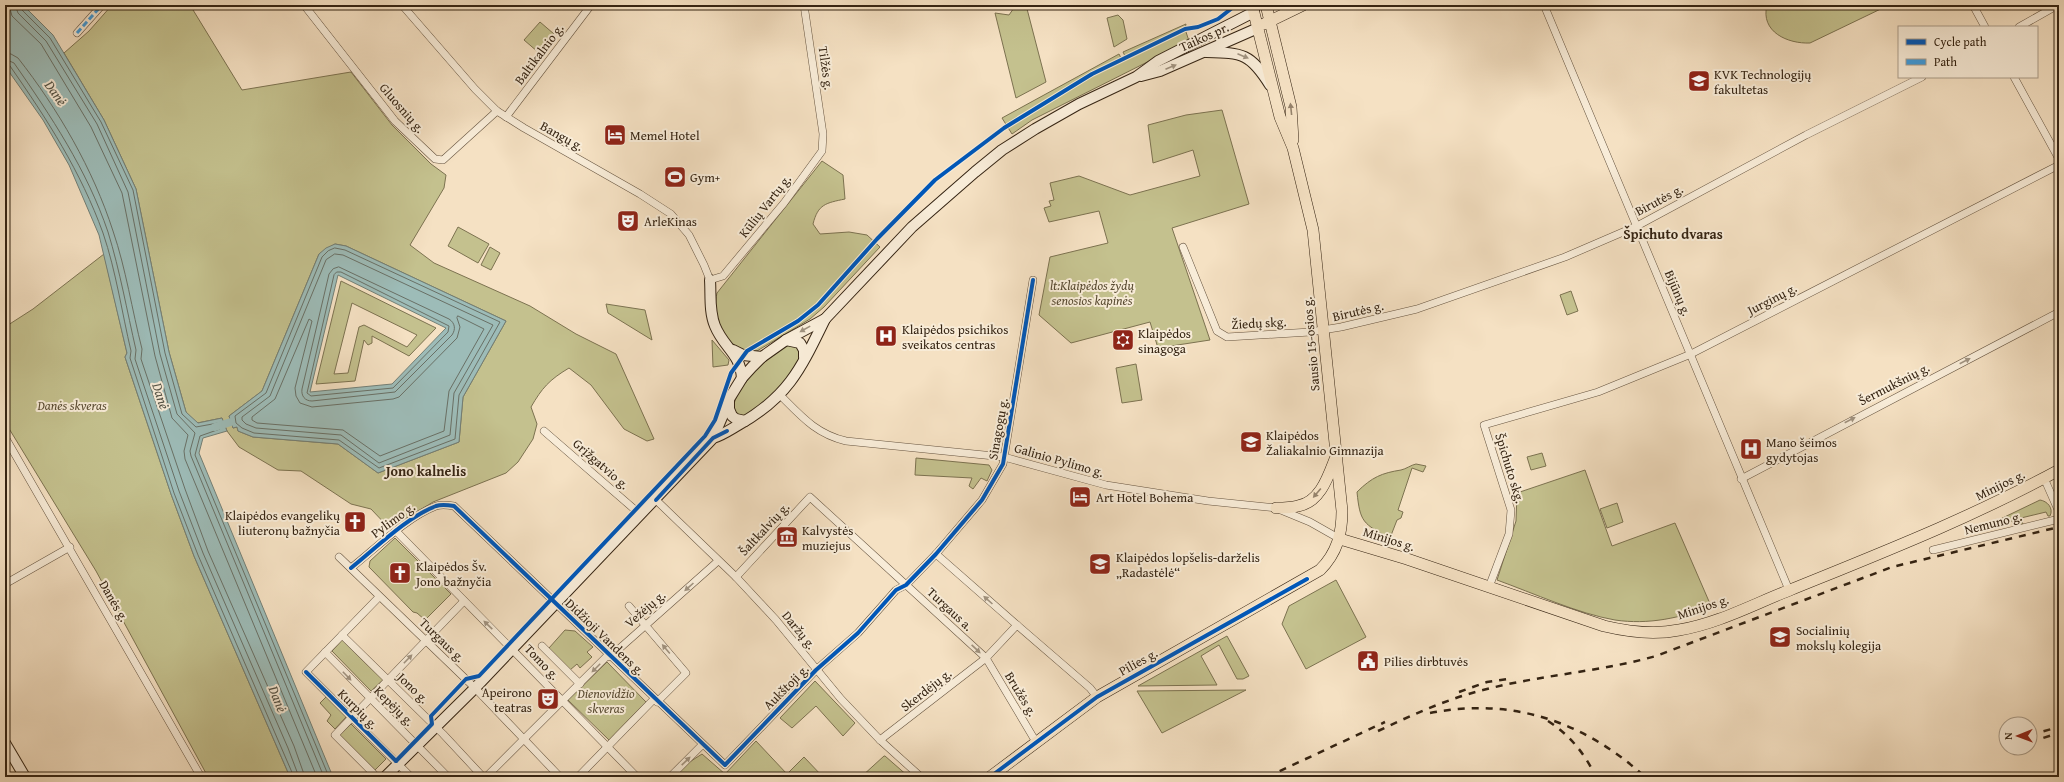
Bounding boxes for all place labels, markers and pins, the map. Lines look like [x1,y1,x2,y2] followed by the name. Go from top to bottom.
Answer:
[1714,65,1811,99] place label: KVK Technologijų fakultetas
[1686,68,1712,94] school or university icon: KVK Technologijų fakultetas
[602,122,628,148] hotel icon: Memel Hotel
[630,126,700,145] place label: Memel Hotel
[662,164,688,190] sports icon: Gym+
[690,168,721,187] place label: Gym+
[615,208,641,234] theatre icon: ArleKinas
[644,212,697,231] place label: ArleKinas
[902,320,1008,354] place label: Klaipėdos psichikos sveikatos centras
[873,323,899,349] hospital icon: Klaipėdos psichikos sveikatos centras
[1138,324,1191,358] place label: Klaipėdos sinagoga
[1110,327,1136,353] synagogue icon: Klaipėdos sinagoga
[1266,426,1385,460] place label: Klaipėdos Žaliakalnio Gimnazija
[1238,429,1264,455] school or university icon: Klaipėdos Žaliakalnio Gimnazija
[1766,433,1837,467] place label: Mano šeimos gydytojas
[1738,436,1764,462] hospital icon: Mano šeimos gydytojas
[1067,484,1093,510] hotel icon: Art Hotel Bohema
[1096,488,1194,507] place label: Art Hotel Bohema
[225,506,341,540] place label: Klaipėdos evangelikų liuteronų bažnyčia
[342,509,368,535] church icon: Klaipėdos evangelikų liuteronų bažnyčia
[802,521,853,555] place label: Kalvystės muziejus
[774,524,800,550] museum icon: Kalvystės muziejus
[1116,548,1260,582] place label: Klaipėdos lopšelis-darželis „Radastėlė“
[1087,551,1113,577] school or university icon: Klaipėdos lopšelis-darželis „Radastėlė“
[414,557,492,591] place label: Klaipėdos Šv. Jono bažnyčia
[387,560,413,586] church icon: Klaipėdos Šv. Jono bažnyčia
[1796,621,1882,655] place label: Socialinių mokslų kolegija
[1767,624,1793,650] school or university icon: Socialinių mokslų kolegija
[1355,648,1381,674] public building icon: Pilies dirbtuvės
[1384,652,1468,671] place label: Pilies dirbtuvės
[482,683,532,717] place label: Apeirono teatras
[535,686,561,712] theatre icon: Apeirono teatras

